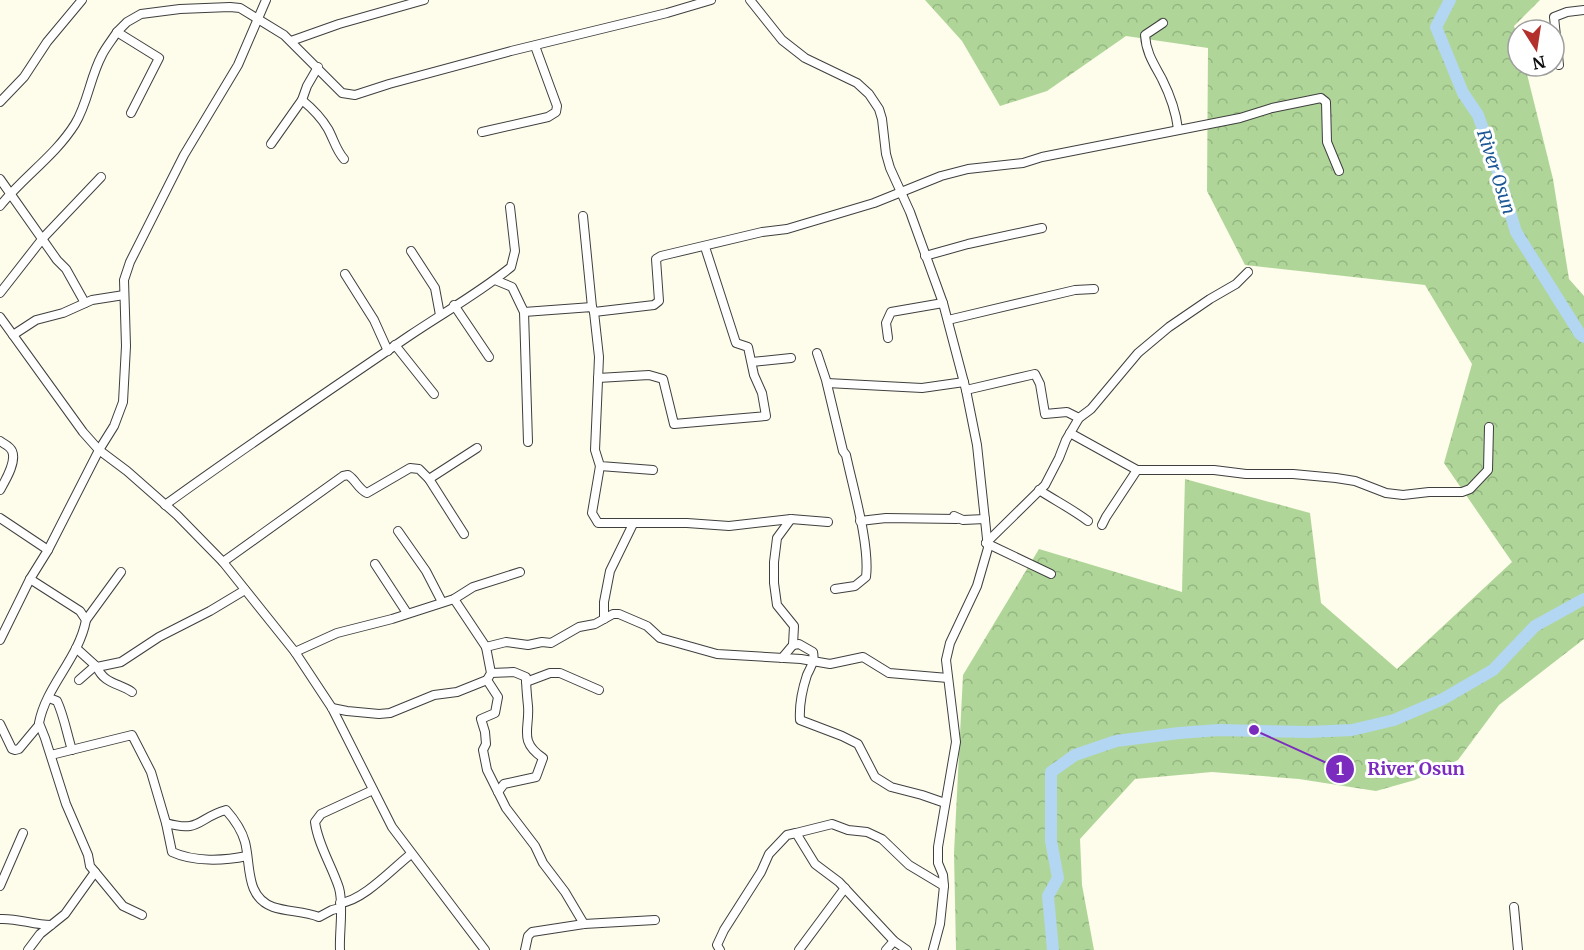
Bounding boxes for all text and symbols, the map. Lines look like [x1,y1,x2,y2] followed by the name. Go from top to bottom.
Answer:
[1506,18,1566,78] north arrow
[1531,52,1547,74] text: N
[1472,126,1521,217] water label: River Osun
[1325,751,1476,787] callout: River Osun
[1336,757,1344,780] text: 1
[1367,757,1465,780] text: River Osun

